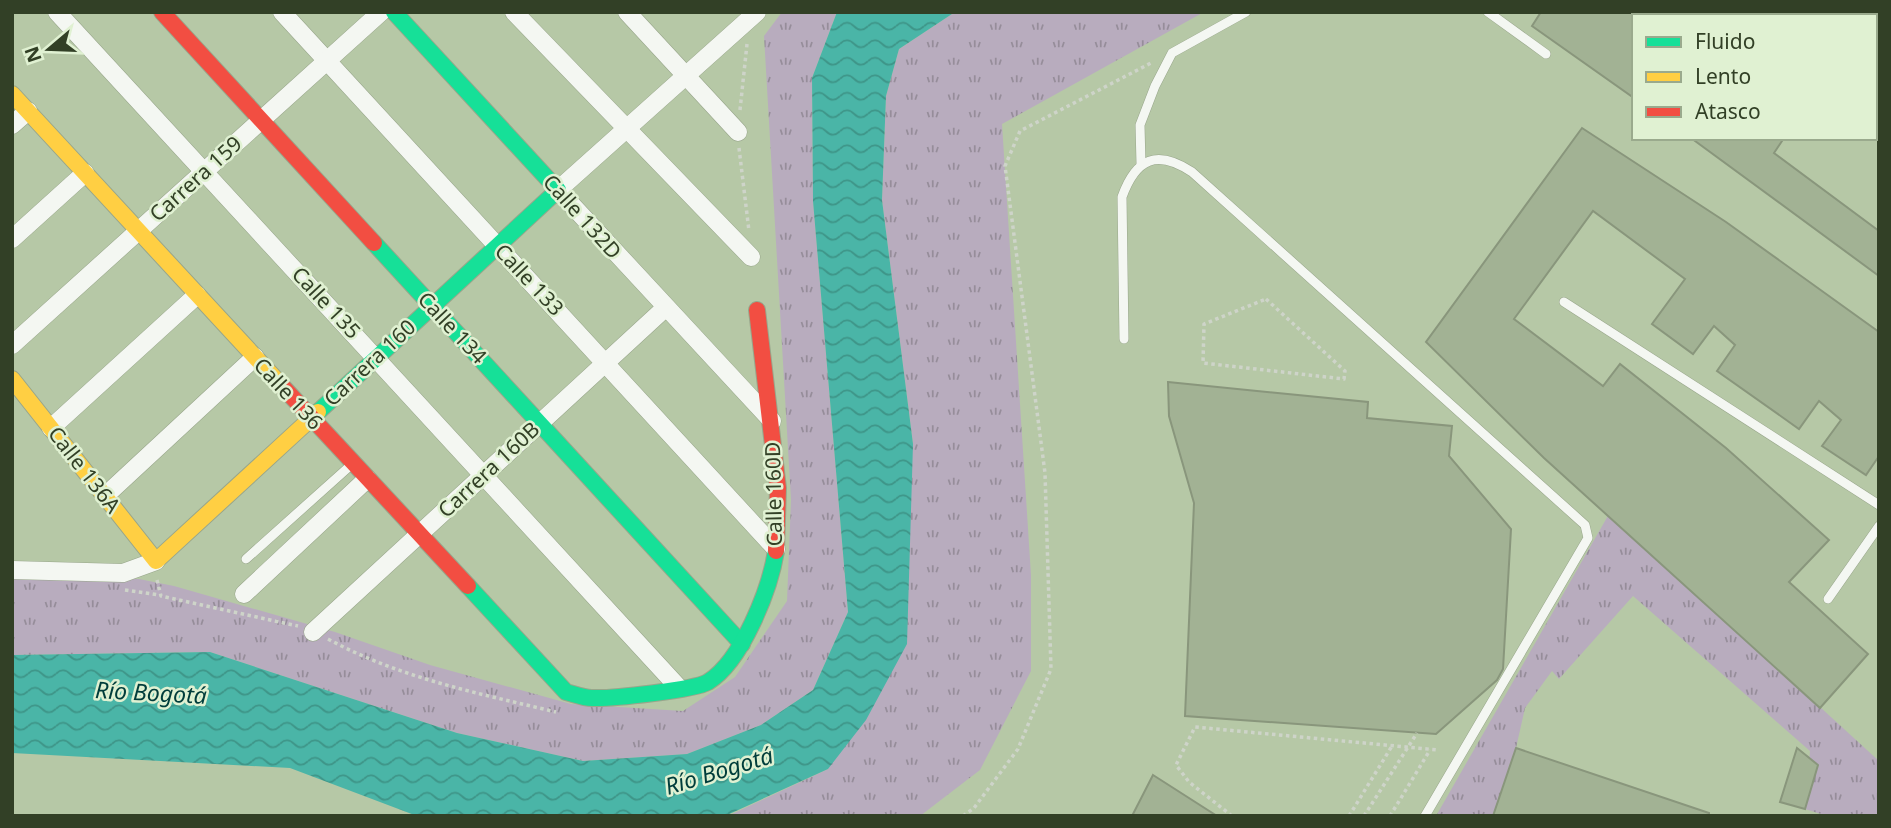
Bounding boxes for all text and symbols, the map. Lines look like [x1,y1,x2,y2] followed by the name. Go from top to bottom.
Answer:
[14,14,84,84] north arrow
[1632,14,1877,140] legend
[1695,27,1755,55] text: Fluido
[18,43,48,66] text: N
[1695,62,1751,90] text: Lento
[1695,97,1761,125] text: Atasco
[143,129,248,227] street label: Carrera 159
[537,168,628,265] street label: Calle 132D
[489,237,570,321] street label: Calle 133
[286,260,367,344] street label: Calle 135
[412,285,493,369] street label: Calle 134
[318,313,421,412] street label: Carrera 160
[248,351,329,435] street label: Calle 136
[432,415,545,524] street label: Carrera 160B
[42,420,128,519] street label: Calle 136A
[758,441,788,547] street label: Calle 160D
[94,673,208,711] water label: Río Bogotá
[661,738,777,802] water label: Río Bogotá

